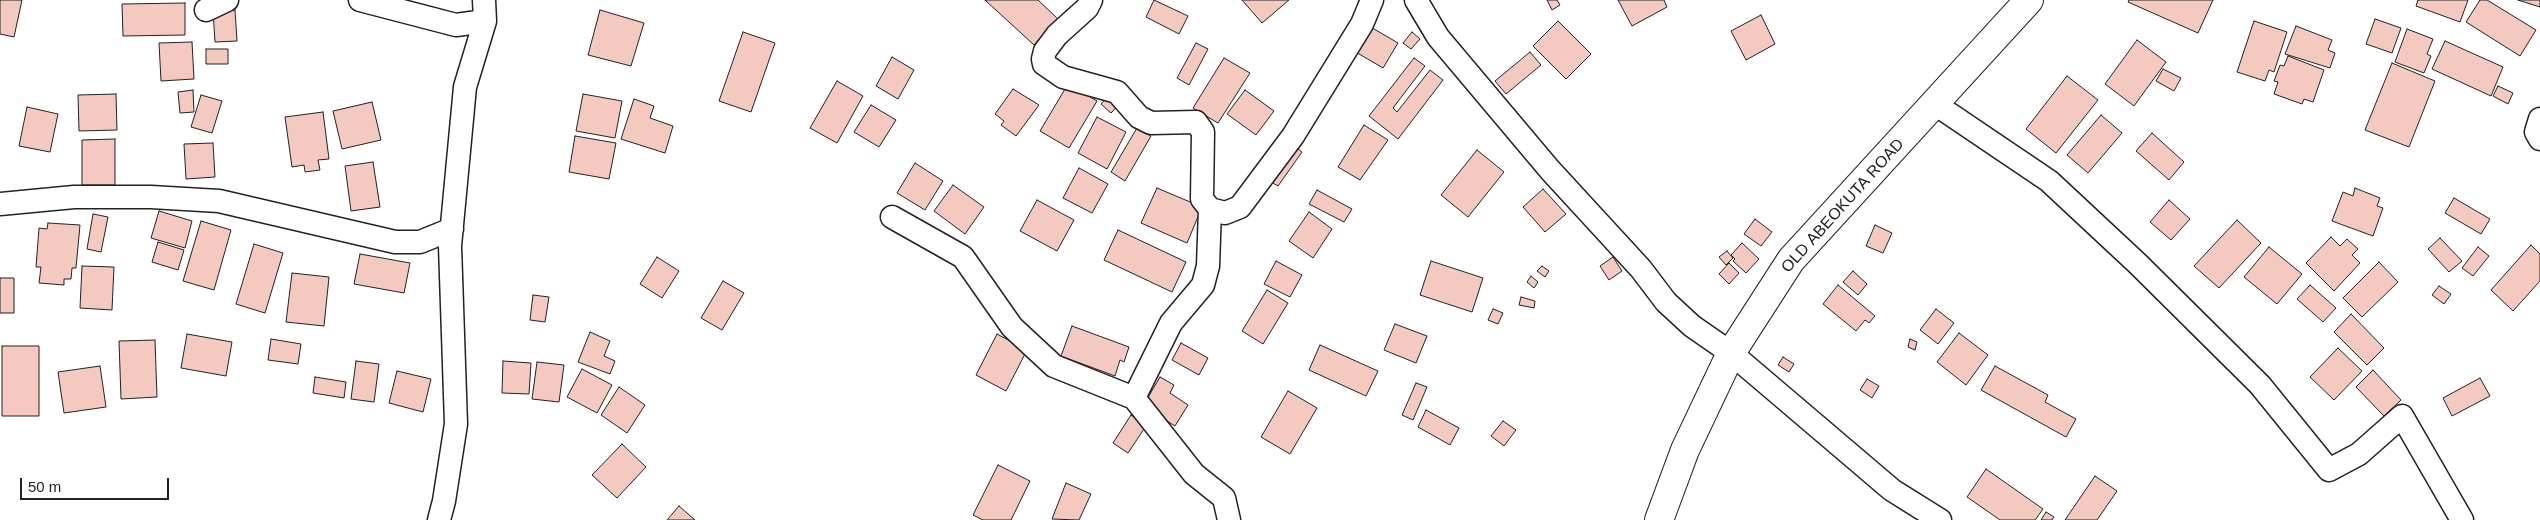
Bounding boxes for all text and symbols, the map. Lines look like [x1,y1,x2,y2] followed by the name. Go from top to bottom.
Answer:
[1778,135,1908,277] street label: OLD ABEOKUTA ROAD
[22,468,171,500] scale bar
[28,478,61,495] text: 50 m

